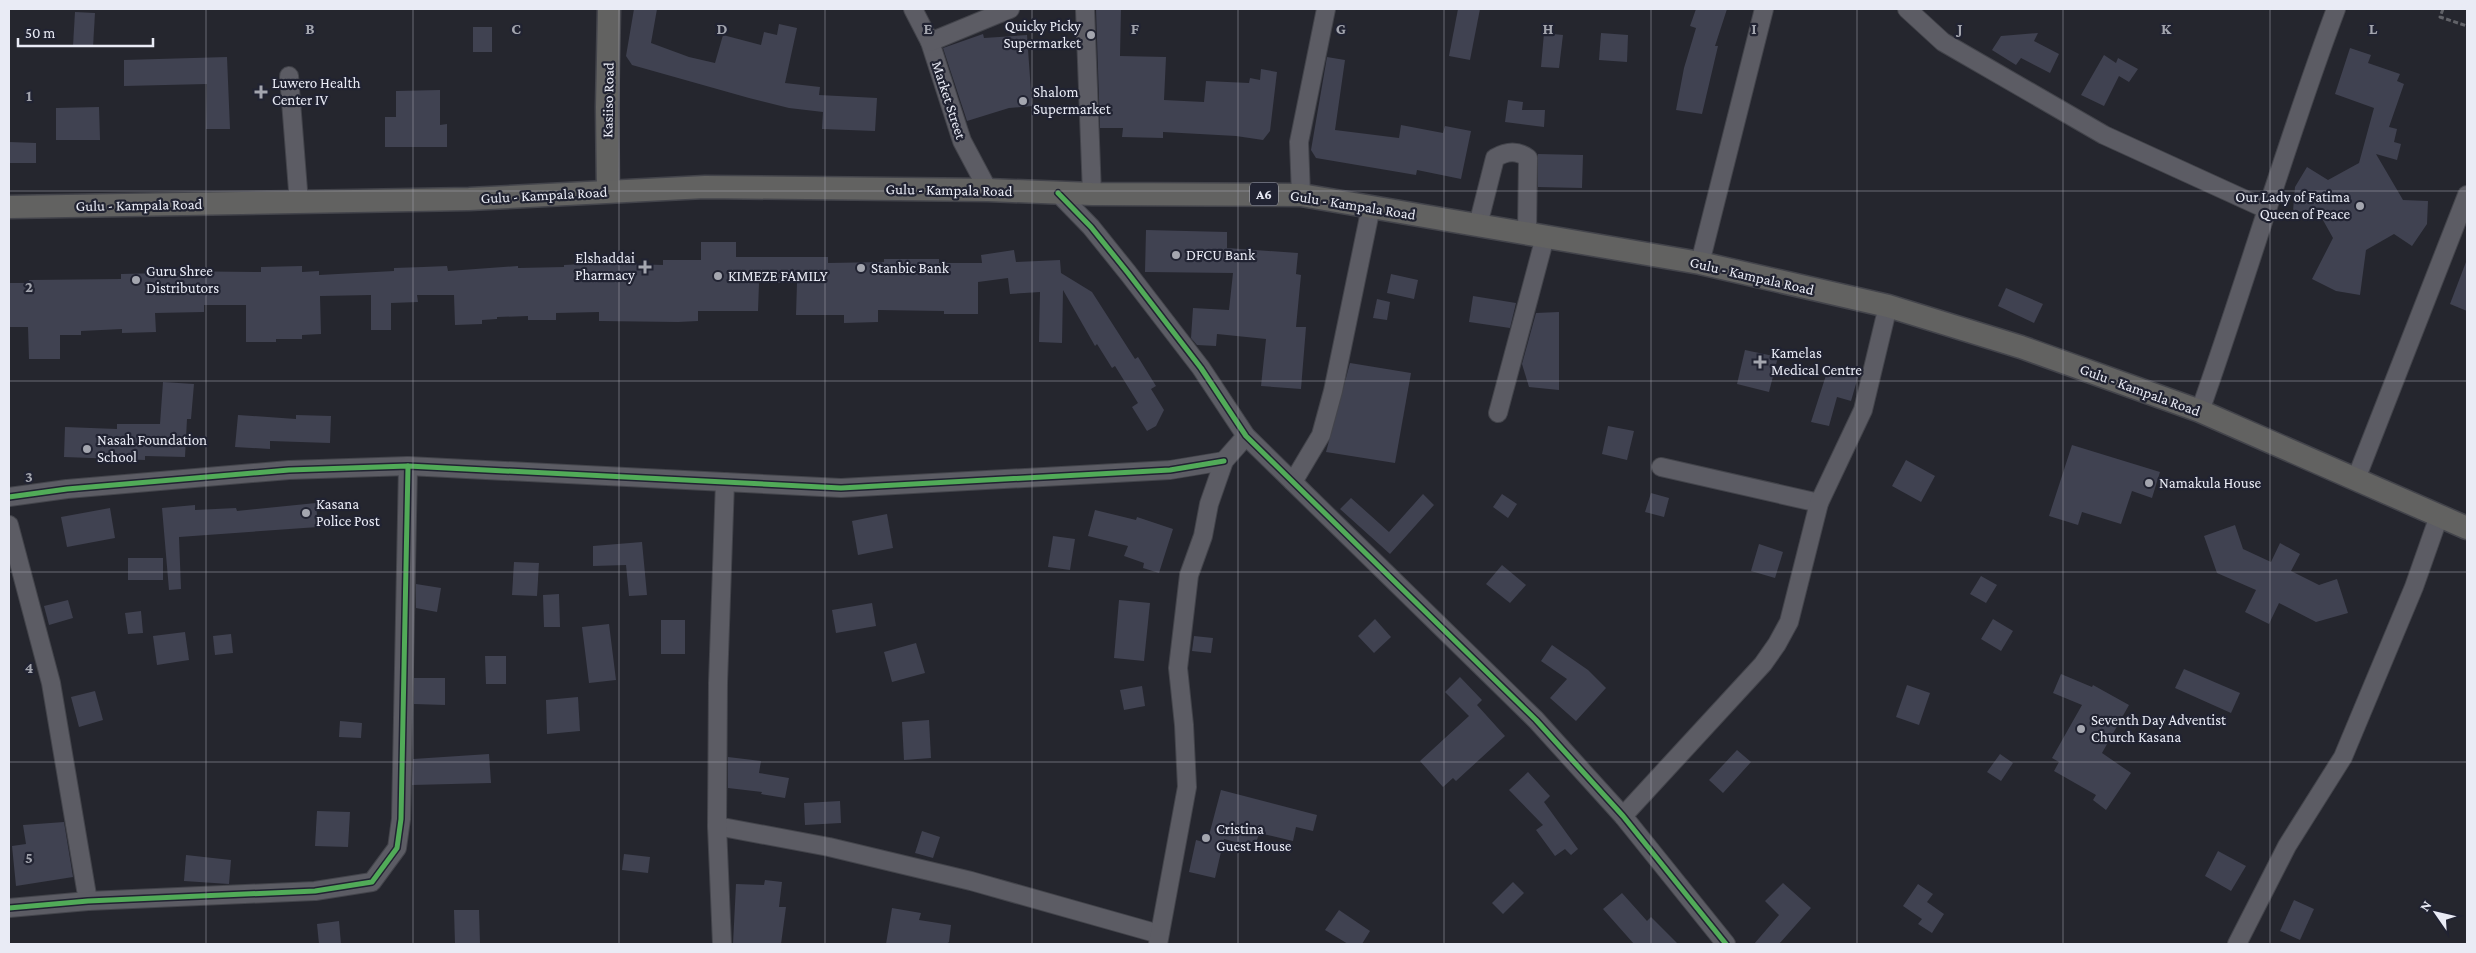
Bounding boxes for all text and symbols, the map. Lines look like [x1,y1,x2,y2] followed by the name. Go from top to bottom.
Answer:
[18,15,152,47] scale bar
[1003,18,1082,52] place label: Quicky Picky Supermarket
[305,20,315,37] text: B
[511,20,521,37] text: C
[716,20,728,37] text: D
[923,20,933,37] text: E
[1131,20,1140,37] text: F
[1336,20,1346,37] text: G
[1543,20,1554,37] text: H
[1751,20,1757,37] text: I
[1955,20,1963,37] text: J
[2161,20,2172,37] text: K
[2369,20,2378,37] text: L
[25,25,55,41] text: 50 m
[1085,29,1097,41] marker: Quicky Picky Supermarket
[929,59,969,142] street label: Market Street
[599,62,617,138] street label: Kasiiso Road
[272,75,360,108] place label: Luwero Health Center IV
[1033,84,1112,118] place label: Shalom Supermarket
[254,85,268,99] marker: Luwero Health Center IV
[26,87,32,104] text: 1
[1017,95,1029,107] marker: Shalom Supermarket
[885,181,1013,200] street label: Gulu - Kampala Road
[1250,182,1278,205] road number: A6
[480,184,608,207] street label: Gulu - Kampala Road
[1289,187,1417,224] street label: Gulu - Kampala Road
[2235,189,2350,222] place label: Our Lady of Fatima Queen of Peace
[75,196,203,215] street label: Gulu - Kampala Road
[2354,200,2366,212] marker: Our Lady of Fatima Queen of Peace
[1186,247,1256,263] place label: DFCU Bank
[1170,249,1182,261] marker: DFCU Bank
[575,250,635,284] place label: Elshaddai Pharmacy
[1688,254,1816,299] street label: Gulu - Kampala Road
[871,260,950,276] place label: Stanbic Bank
[639,261,651,273] marker: Elshaddai Pharmacy
[855,262,867,274] marker: Stanbic Bank
[146,263,219,296] place label: Guru Shree Distributors
[728,268,828,284] place label: KIMEZE FAMILY
[712,270,724,282] marker: KIMEZE FAMILY
[130,274,142,286] marker: Guru Shree Distributors
[25,278,33,295] text: 2
[1771,345,1862,378] place label: Kamelas Medical Centre
[1753,355,1767,369] marker: Kamelas Medical Centre
[2077,361,2202,420] street label: Gulu - Kampala Road
[97,432,207,465] place label: Nasah Foundation School
[81,443,93,455] marker: Nasah Foundation School
[25,468,33,485] text: 3
[2159,475,2262,491] place label: Namakula House
[2143,477,2155,489] marker: Namakula House
[316,496,381,529] place label: Kasana Police Post
[300,507,312,519] marker: Kasana Police Post
[25,659,34,676] text: 4
[2091,712,2227,745] place label: Seventh Day Adventist Church Kasana
[2075,723,2087,735] marker: Seventh Day Adventist Church Kasana
[1216,821,1292,854] place label: Cristina Guest House
[1200,832,1212,844] marker: Cristina Guest House
[25,849,33,866] text: 5
[2411,888,2461,938] north arrow
[2416,897,2435,914] text: N

